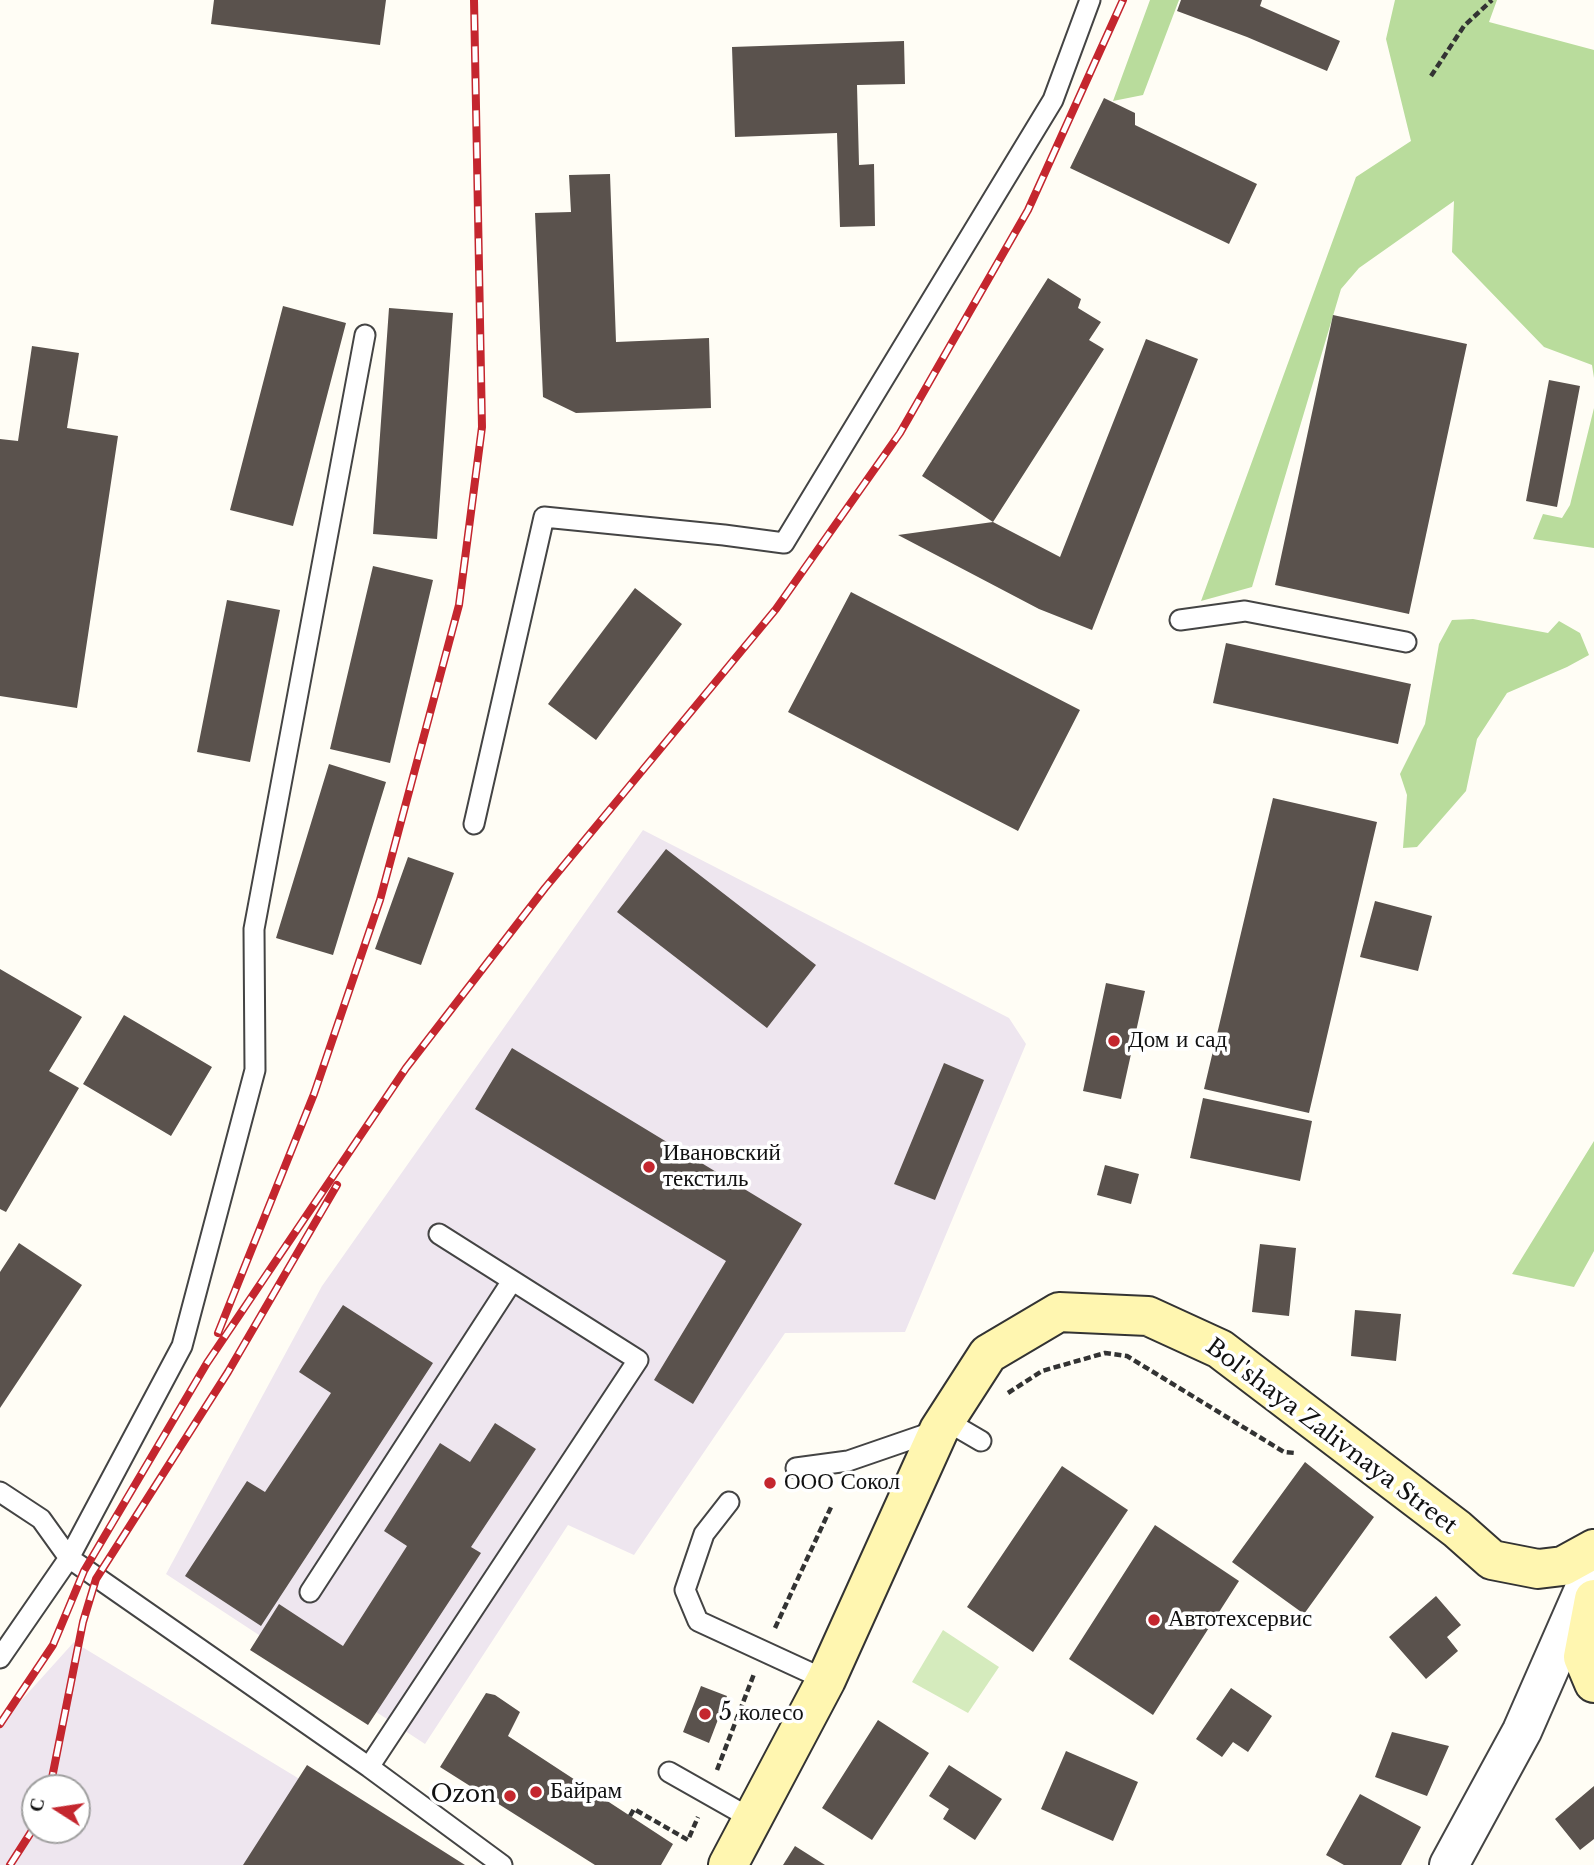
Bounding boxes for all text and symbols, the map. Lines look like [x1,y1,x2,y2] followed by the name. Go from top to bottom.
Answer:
[1128,1027,1227,1055] place label: Дом и сад
[1106,1033,1122,1049] marker: Дом и сад
[663,1140,781,1194] place label: Ивановский текстиль
[641,1159,657,1175] marker: Ивановский текстиль
[1200,1333,1462,1541] street label: Bol'shaya Zalivnaya Street
[784,1469,900,1497] place label: ООО Сокол
[762,1475,778,1491] marker: ООО Сокол
[1168,1606,1312,1634] place label: Автотехсервис
[1146,1612,1162,1628] marker: Автотехсервис
[719,1700,804,1728] place label: 5 колесо
[697,1706,713,1722] marker: 5 колесо
[21,1774,91,1844] north arrow
[550,1778,622,1806] place label: Байрам
[431,1782,496,1810] place label: Ozon
[528,1784,544,1800] marker: Байрам
[502,1788,518,1804] marker: Ozon
[24,1796,50,1814] text: С

